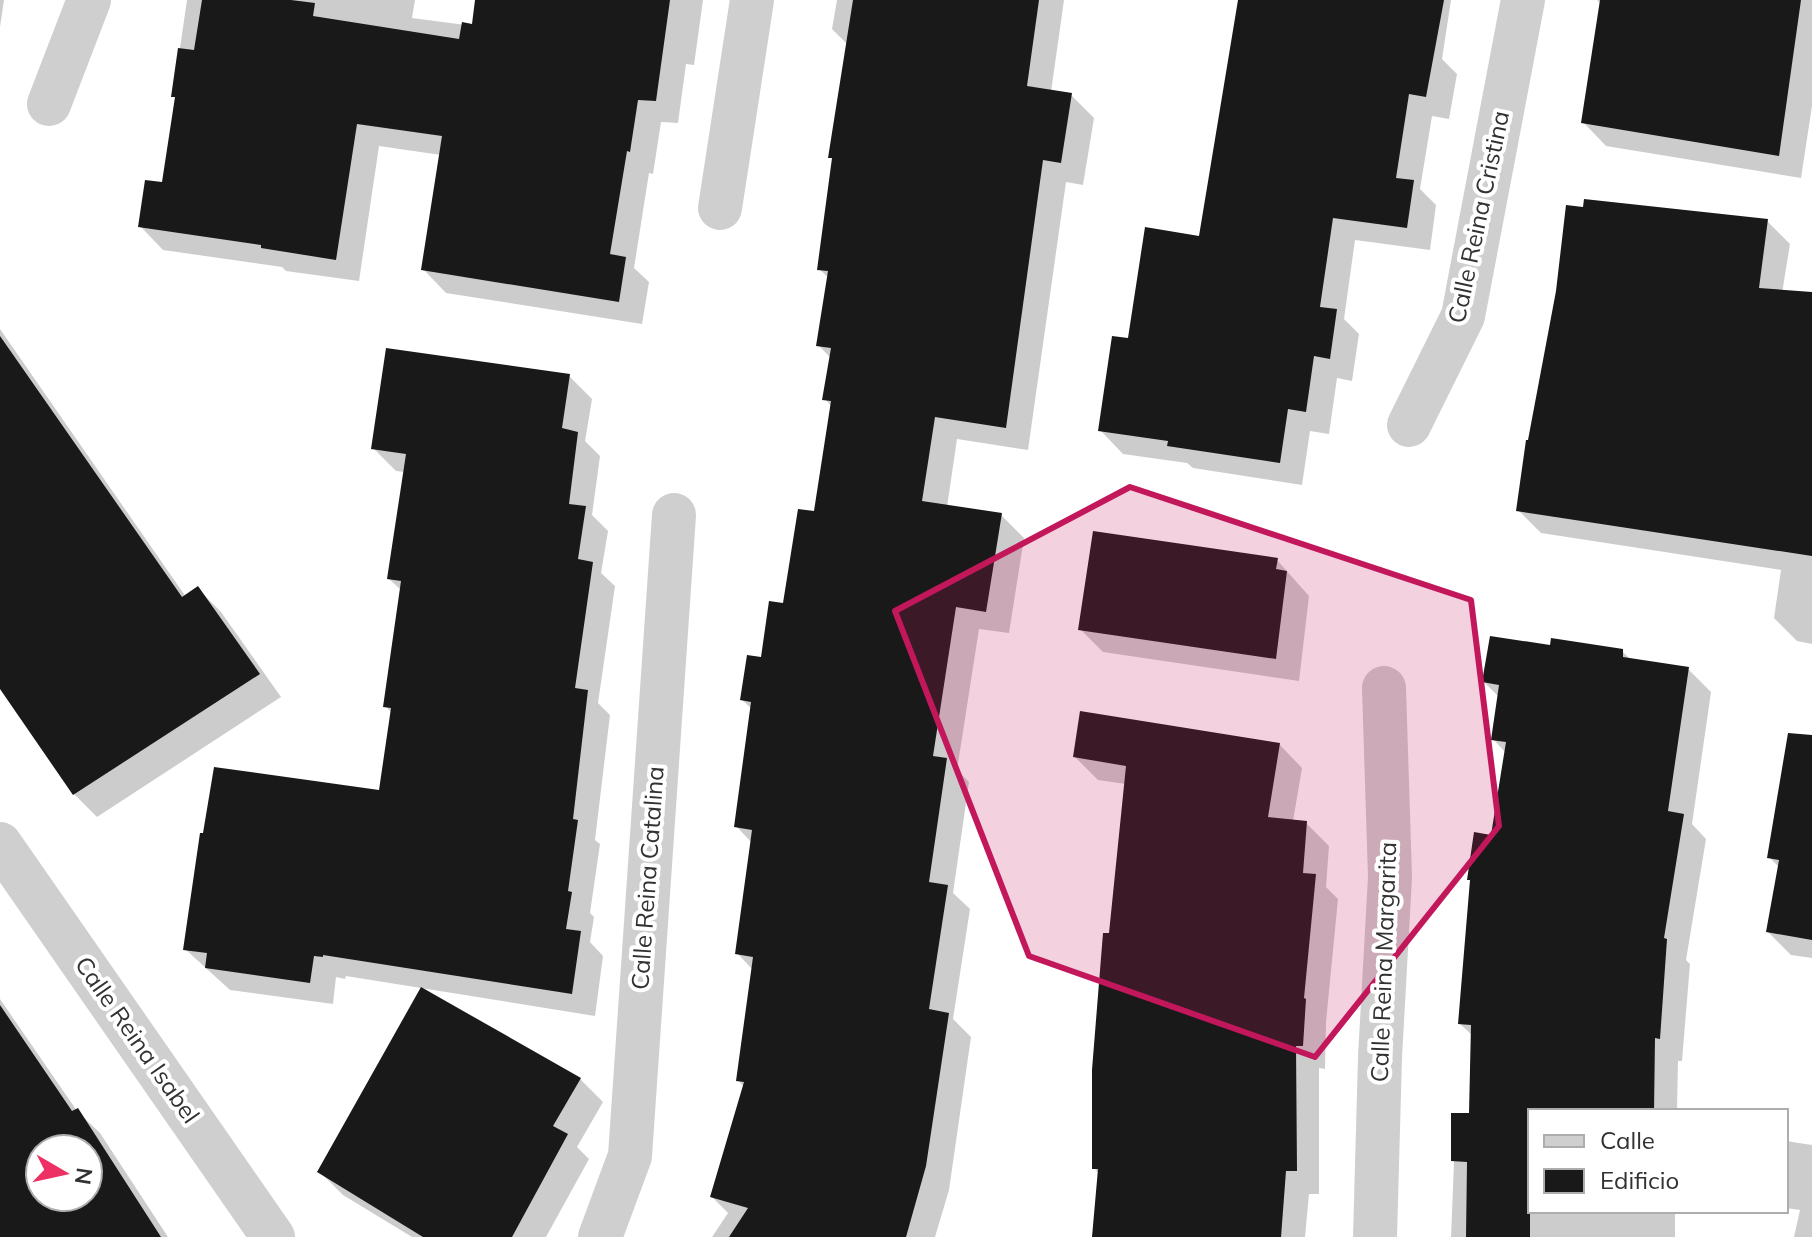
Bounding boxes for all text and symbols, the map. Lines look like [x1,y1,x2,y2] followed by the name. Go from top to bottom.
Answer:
[1441,108,1515,326] street label: Calle Reina Cristina
[624,765,670,991] street label: Calle Reina Catalina
[1364,841,1402,1083] street label: Calle Reina Margarita
[69,950,207,1129] street label: Calle Reina Isabel
[1528,1109,1788,1213] legend
[1600,1125,1655,1155] text: Calle
[24,1133,104,1213] north arrow
[1600,1165,1679,1195] text: Edificio
[69,1166,99,1187] text: N

